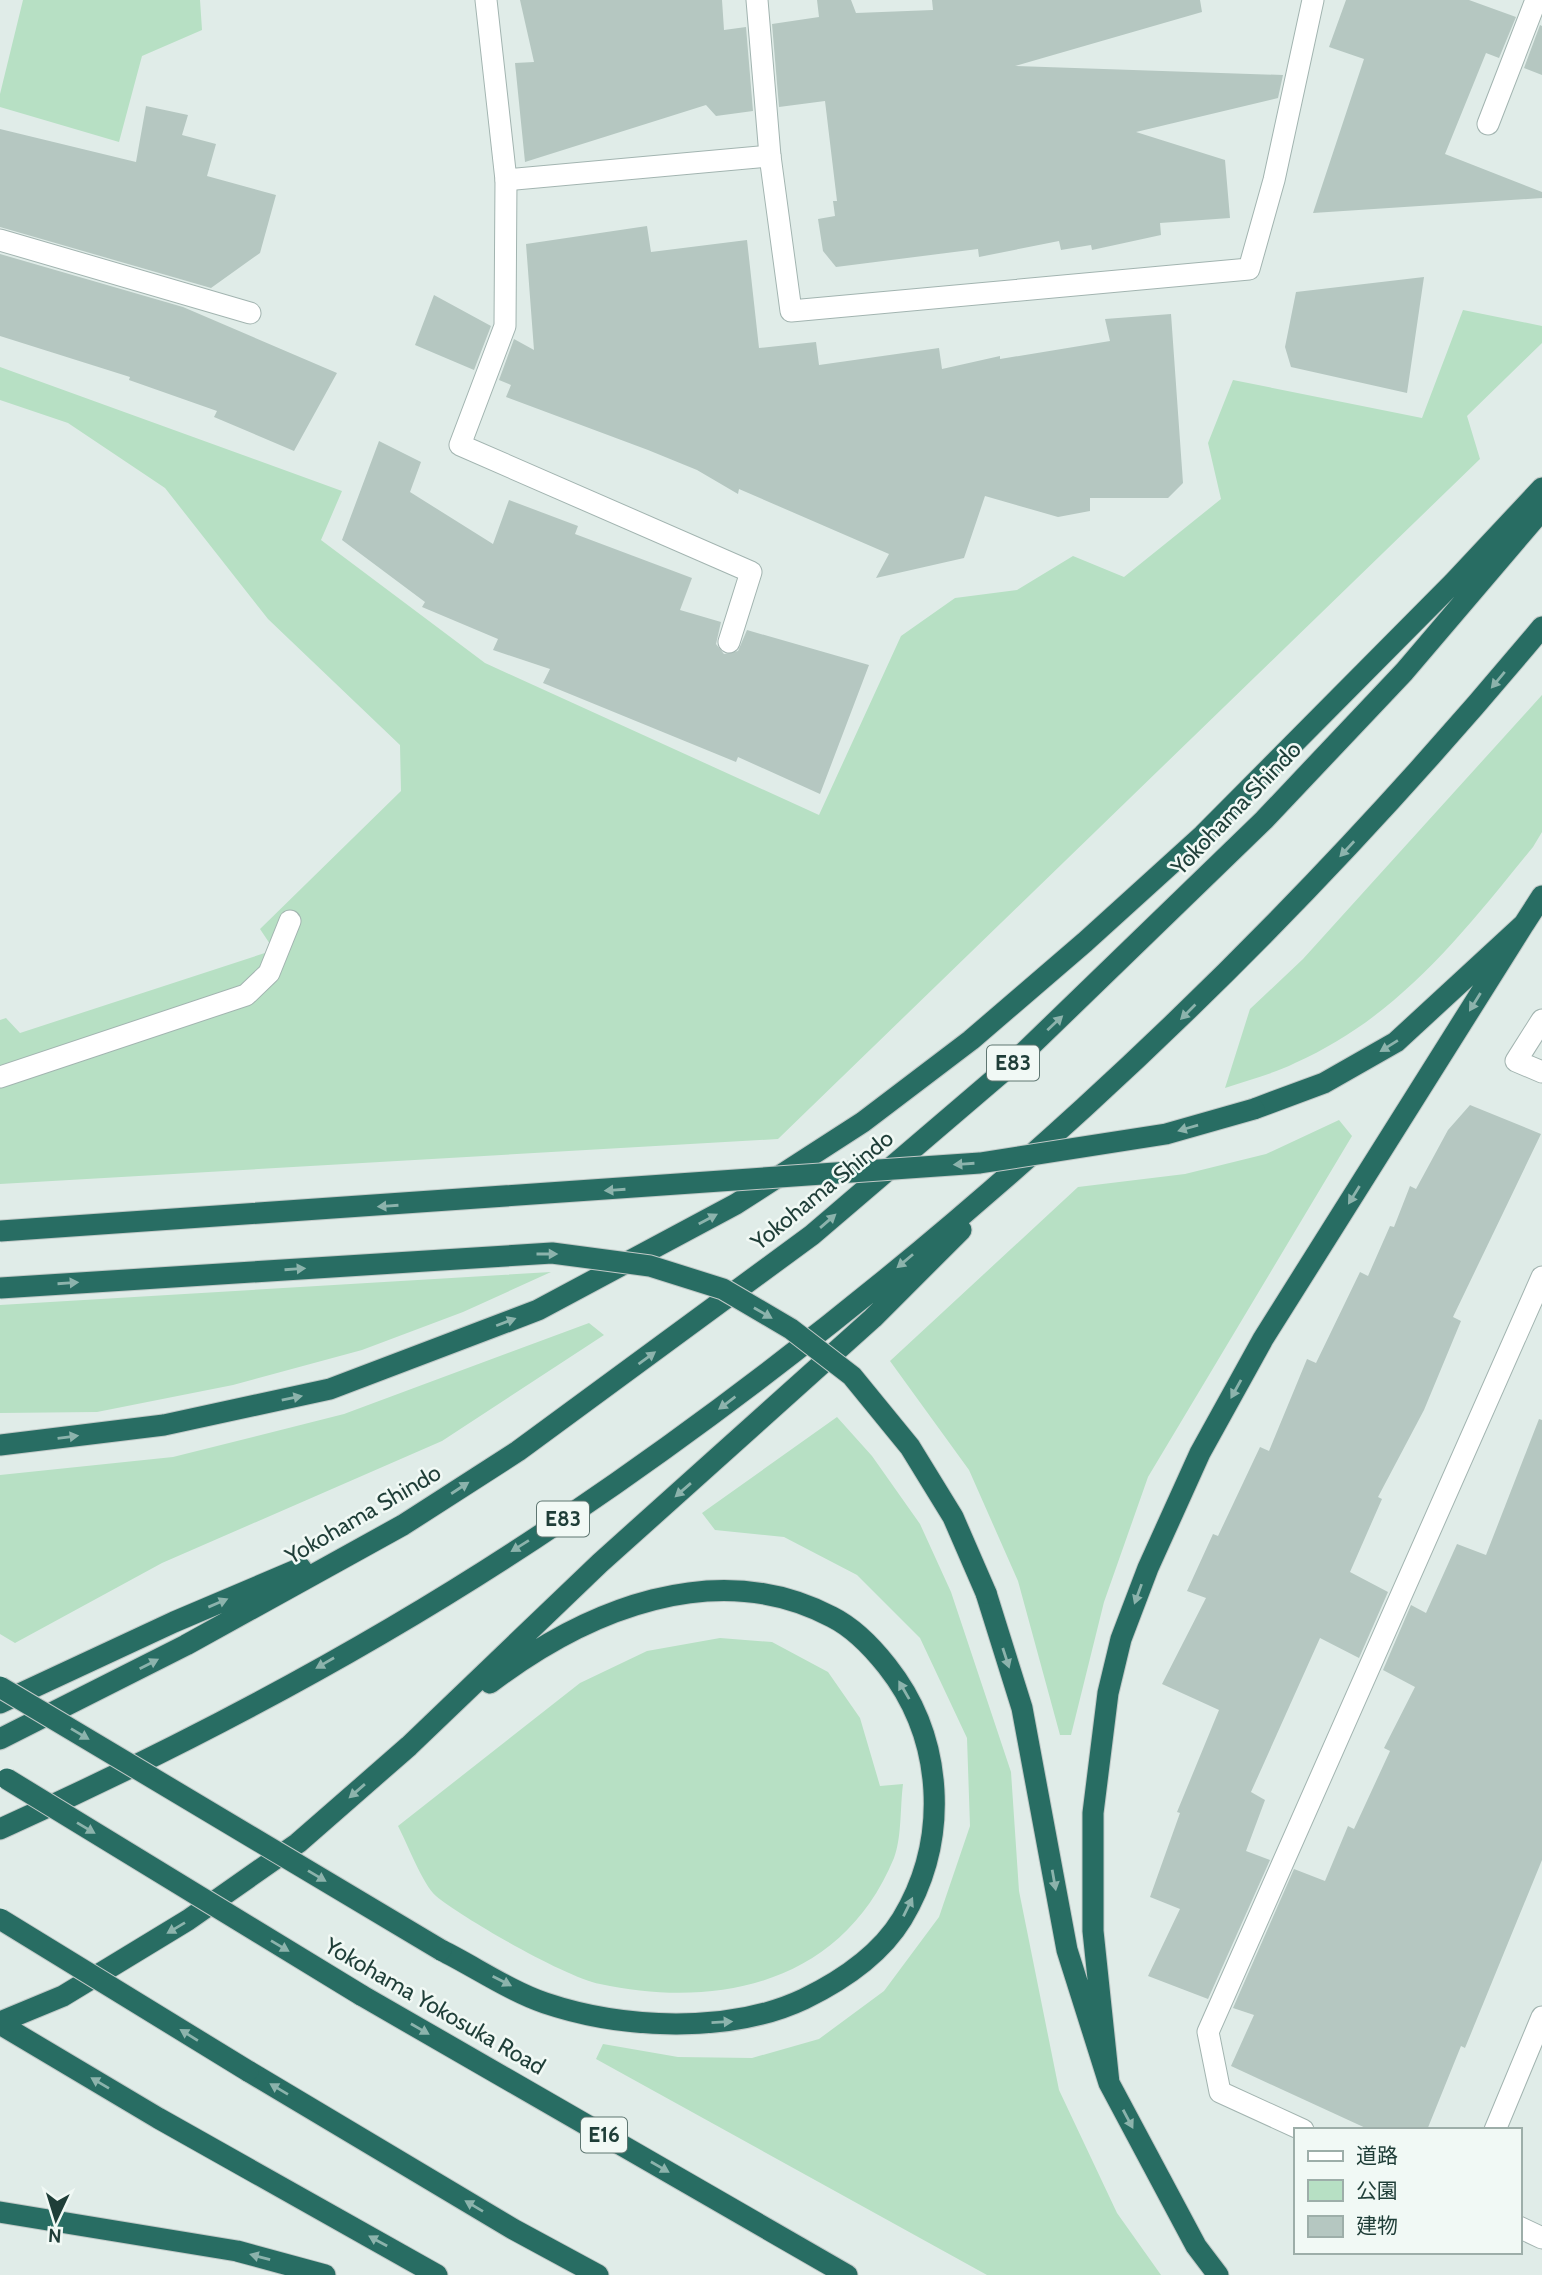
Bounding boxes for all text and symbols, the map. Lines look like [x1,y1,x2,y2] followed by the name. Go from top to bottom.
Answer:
[1491,670,1506,688] one-way arrow
[1164,735,1307,881] street label: Yokohama Shindo
[1339,840,1355,857] one-way arrow
[1468,993,1481,1012] one-way arrow
[1179,1003,1196,1020] one-way arrow
[1046,1016,1063,1032] one-way arrow
[1380,1039,1399,1052] one-way arrow
[987,1046,1039,1080] road number: E83
[1177,1123,1198,1133] one-way arrow
[744,1124,899,1257] street label: Yokohama Shindo
[952,1159,974,1170] one-way arrow
[603,1185,625,1196] one-way arrow
[1347,1185,1360,1205] one-way arrow
[376,1201,398,1212] one-way arrow
[699,1213,718,1225] one-way arrow
[820,1214,837,1229] one-way arrow
[536,1248,558,1260] one-way arrow
[897,1253,914,1268] one-way arrow
[284,1263,306,1274] one-way arrow
[57,1278,79,1289] one-way arrow
[754,1306,773,1319] one-way arrow
[495,1316,516,1327] one-way arrow
[638,1351,656,1365] one-way arrow
[1230,1379,1242,1399] one-way arrow
[281,1392,303,1403] one-way arrow
[718,1395,736,1409] one-way arrow
[57,1432,79,1443] one-way arrow
[279,1458,446,1570] street label: Yokohama Shindo
[451,1481,469,1495] one-way arrow
[674,1482,692,1498] one-way arrow
[537,1502,589,1536] road number: E83
[511,1540,530,1553] one-way arrow
[1132,1584,1143,1605] one-way arrow
[208,1597,228,1609] one-way arrow
[1002,1648,1012,1669] one-way arrow
[316,1657,335,1670] one-way arrow
[139,1659,159,1670] one-way arrow
[898,1680,910,1700] one-way arrow
[70,1728,89,1741] one-way arrow
[349,1783,366,1798] one-way arrow
[76,1821,95,1834] one-way arrow
[1049,1869,1060,1891] one-way arrow
[308,1870,327,1882] one-way arrow
[902,1897,914,1917] one-way arrow
[166,1921,185,1934] one-way arrow
[319,1931,550,2081] street label: Yokohama Yokosuka Road
[271,1940,290,1952] one-way arrow
[492,1975,512,1986] one-way arrow
[712,2017,734,2028] one-way arrow
[410,2023,430,2035] one-way arrow
[180,2028,199,2041] one-way arrow
[90,2077,109,2089] one-way arrow
[269,2083,288,2096] one-way arrow
[1122,2110,1134,2129] one-way arrow
[581,2118,627,2152] road number: E16
[1294,2128,1521,2254] legend
[1356,2143,1398,2168] text: 道路
[650,2161,669,2173] one-way arrow
[1356,2178,1398,2203] text: 公園
[21,2184,91,2254] north arrow
[465,2200,484,2212] one-way arrow
[1356,2213,1398,2238] text: 建物
[47,2224,62,2247] text: N
[368,2235,387,2248] one-way arrow
[248,2251,270,2262] one-way arrow

